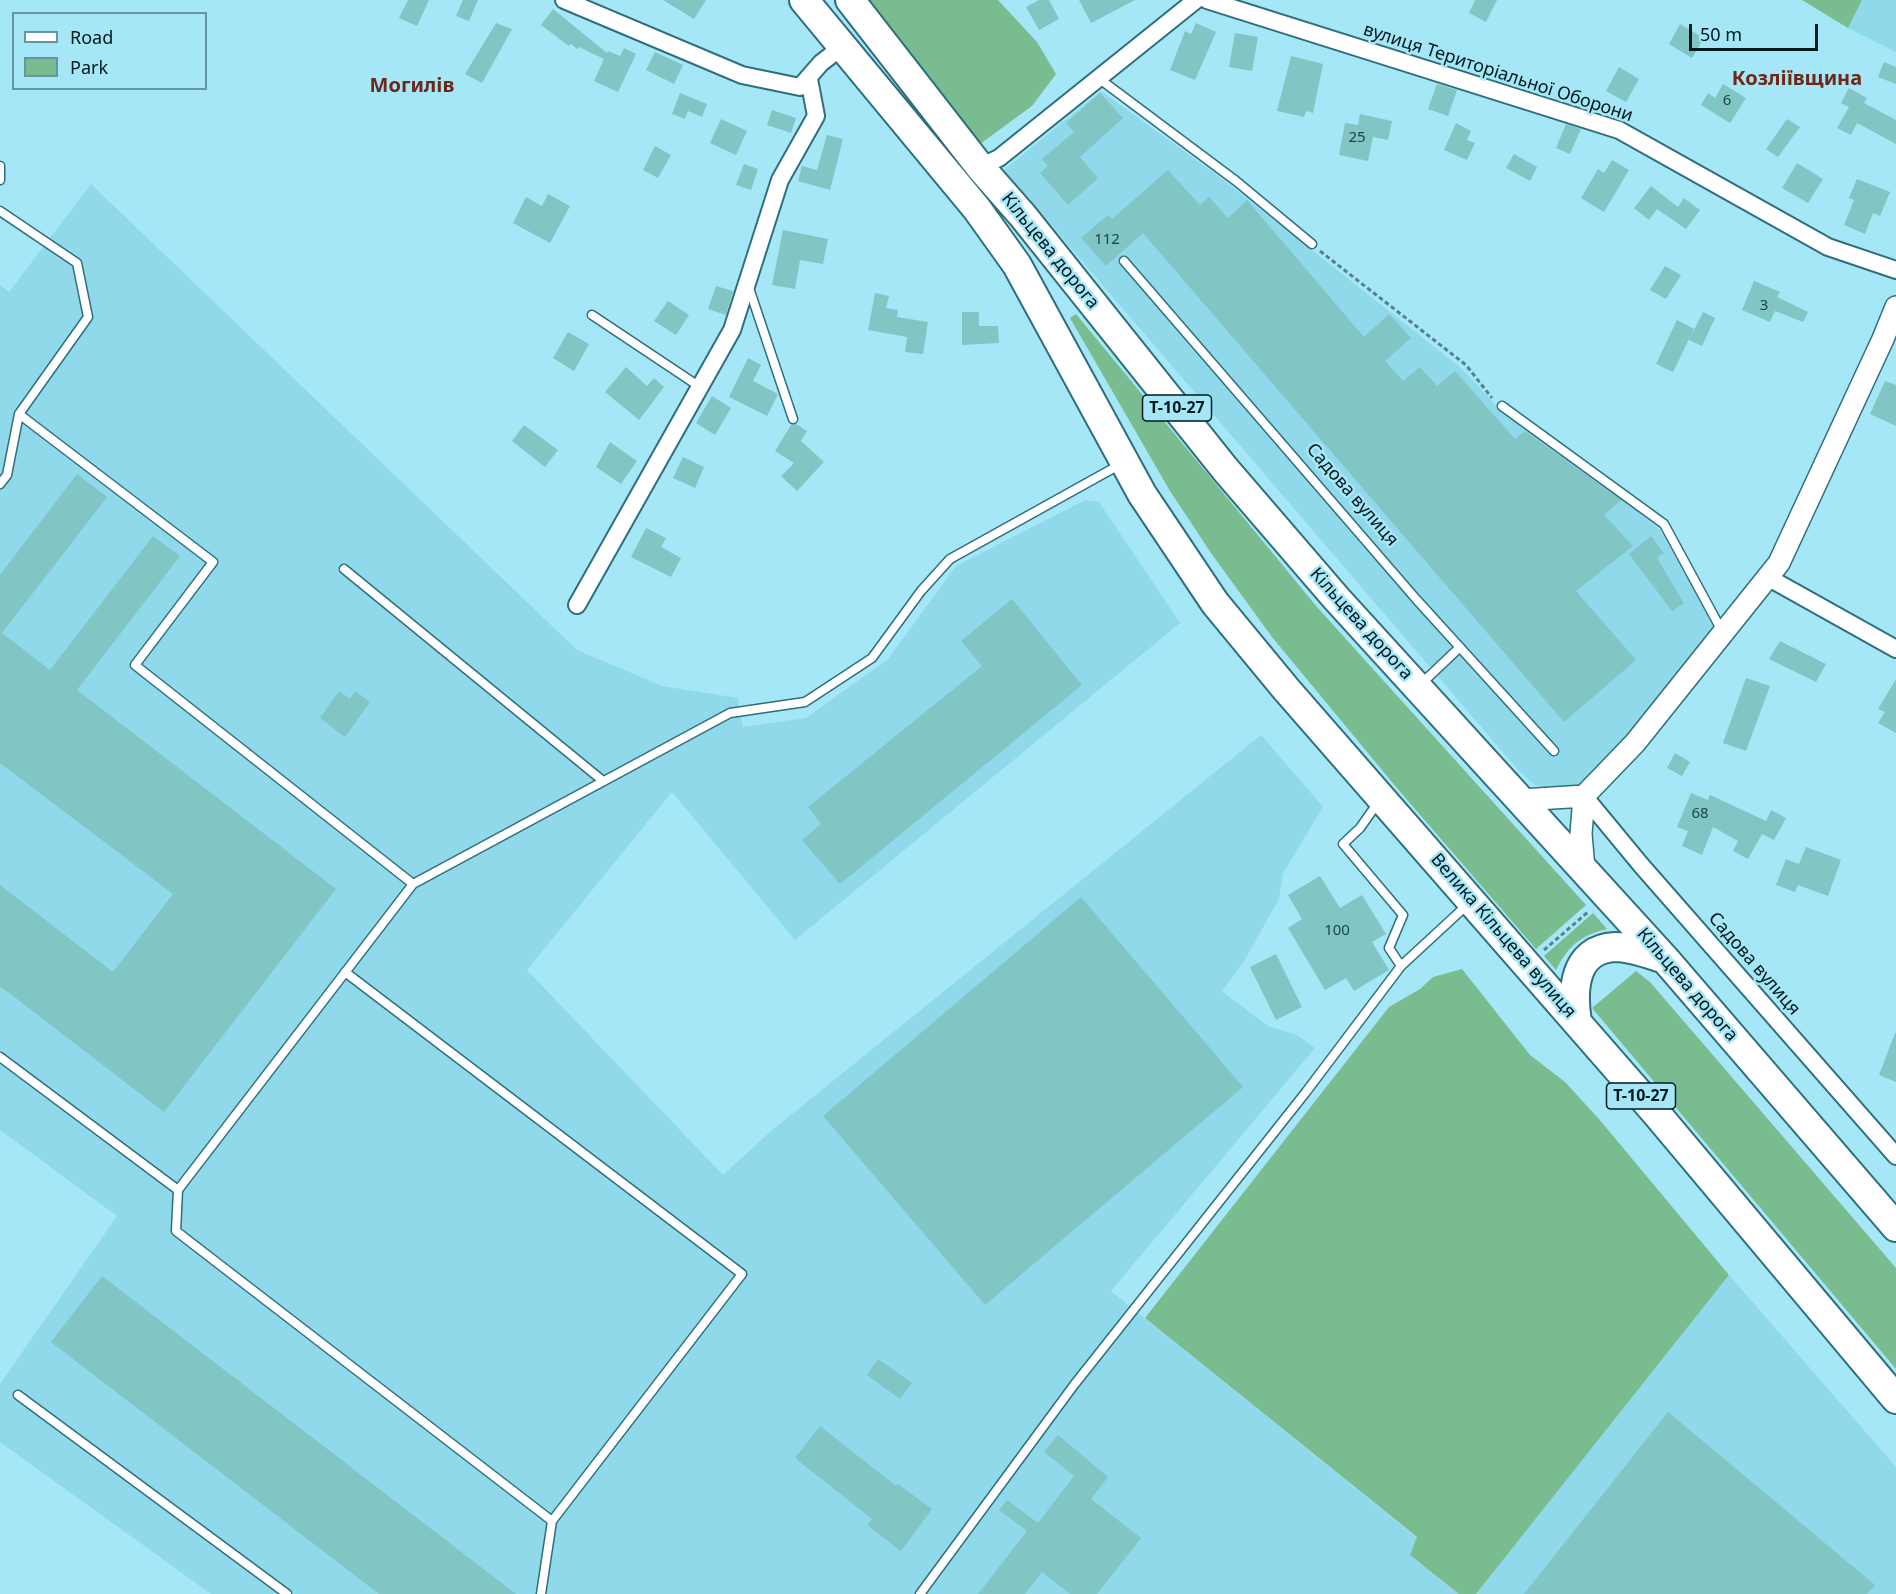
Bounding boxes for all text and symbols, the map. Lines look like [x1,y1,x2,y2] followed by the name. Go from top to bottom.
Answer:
[12,12,207,90] legend
[1692,12,1821,50] scale bar
[1360,19,1636,127] street label: вулиця Територіальної Оборони
[1700,22,1742,46] text: 50 m
[70,25,113,49] text: Road
[70,55,108,79] text: Park
[1732,67,1862,91] district label: Козліївщина
[370,74,454,98] district label: Могилів
[1723,92,1731,110] house number: 6
[1348,129,1366,147] house number: 25
[997,189,1103,313] street label: Кільцева дорога
[1094,231,1120,249] house number: 112
[1760,297,1768,315] house number: 3
[1142,395,1212,421] road number: Т-10-27
[1301,439,1403,551] street label: Садова вулиця
[1305,564,1417,684] street label: Кільцева дорога
[1691,805,1709,823] house number: 68
[1426,849,1580,1023] street label: Велика Кільцева вулиця
[1703,908,1805,1020] street label: Садова вулиця
[1324,922,1350,940] house number: 100
[1632,924,1742,1046] street label: Кільцева дорога
[1606,1083,1676,1109] road number: Т-10-27

